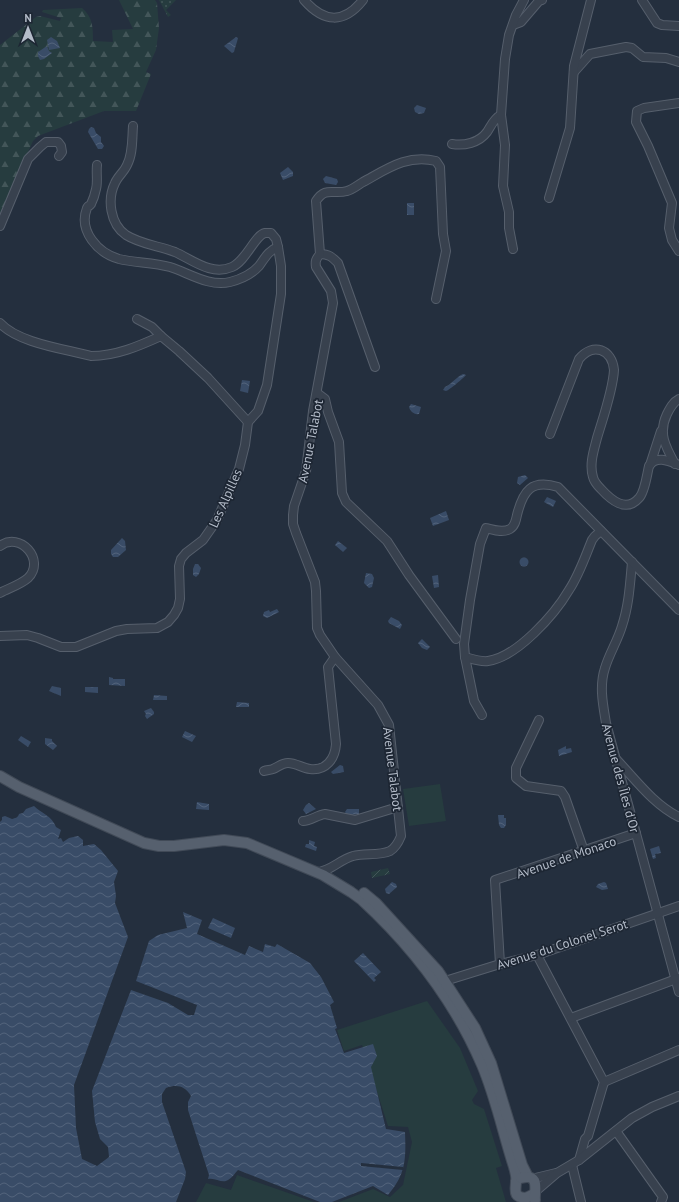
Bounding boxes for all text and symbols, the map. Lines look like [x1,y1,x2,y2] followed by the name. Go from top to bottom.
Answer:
[8,8,48,48] north arrow
[24,11,32,25] text: N
[294,397,327,484] street label: Avenue Talabot
[205,466,246,530] street label: Les Alpilles
[598,722,643,835] street label: Avenue des Îles d'Or
[379,726,406,813] street label: Avenue Talabot
[514,832,618,883] street label: Avenue de Monaco
[495,915,630,974] street label: Avenue du Colonel Serot

